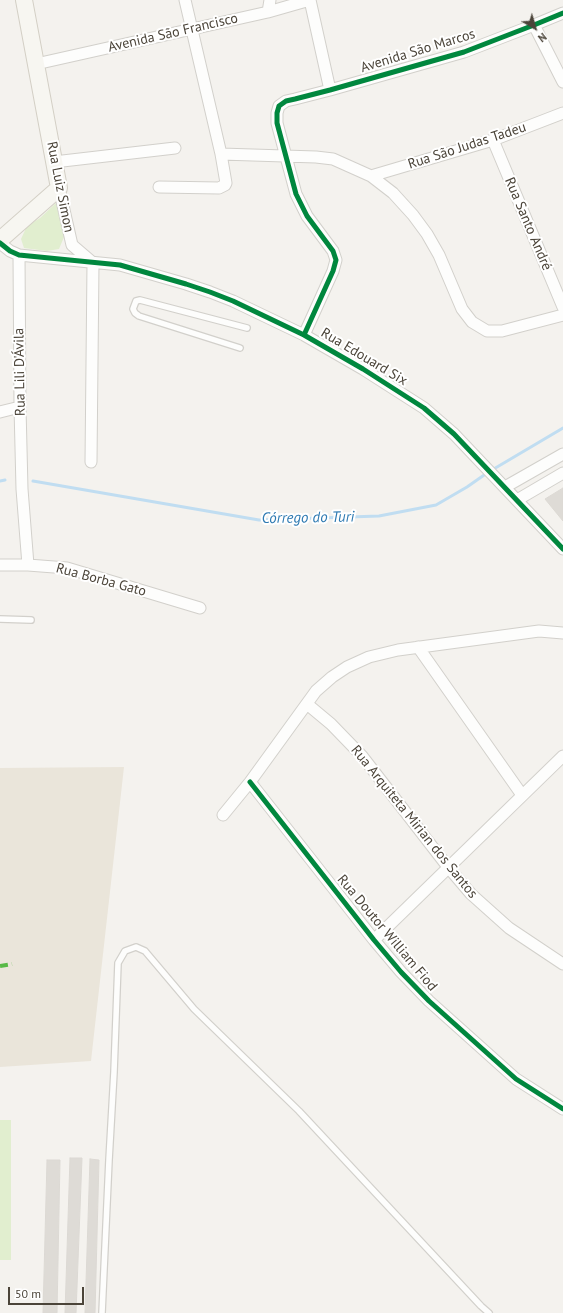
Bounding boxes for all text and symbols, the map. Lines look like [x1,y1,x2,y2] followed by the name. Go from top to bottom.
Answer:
[515,8,555,48] north arrow
[106,10,240,56] street label: Avenida São Francisco
[359,26,477,76] street label: Avenida São Marcos
[535,30,550,45] text: N
[406,119,528,173] street label: Rua São Judas Tadeu
[43,140,77,234] street label: Rua Luiz Simon
[501,175,555,273] street label: Rua Santo André
[318,325,410,389] street label: Rua Edouard Six
[11,328,29,416] street label: Rua Lili D'Ávila
[261,508,355,528] water label: Córrego do Turi
[54,560,148,600] street label: Rua Borba Gato
[347,742,481,902] street label: Rua Arquiteta Mirian dos Santos
[333,871,441,995] street label: Rua Doutor William Fiod
[10,1279,86,1305] scale bar
[15,1286,41,1301] text: 50 m

